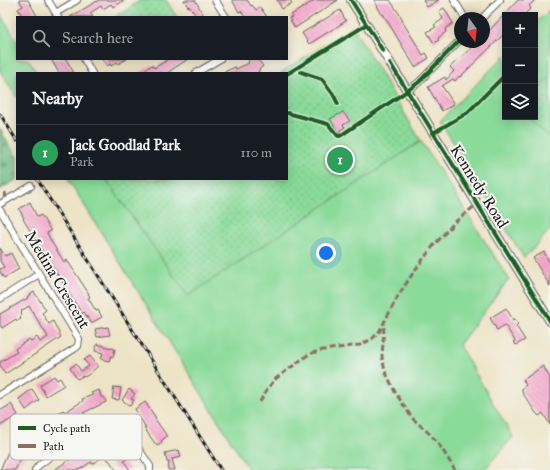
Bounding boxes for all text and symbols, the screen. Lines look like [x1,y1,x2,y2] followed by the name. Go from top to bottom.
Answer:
[454,12,490,48] north arrow
[502,12,538,120] map controls
[502,12,538,48] button: +
[16,16,288,60] search box
[30,27,52,49] icon: search
[62,29,133,47] text: Search here
[502,48,538,84] button: −
[502,84,538,120] button: layers
[32,88,83,109] text: Nearby
[70,136,181,154] text: Jack Goodlad Park
[446,141,513,231] street label: Kennedy Road
[42,145,48,161] text: 1
[240,145,272,161] text: 110 m
[327,145,353,175] pin: 1
[70,154,94,170] text: Park
[21,227,95,332] street label: Medina Crescent
[316,243,336,263] your location
[10,414,142,460] legend
[43,422,90,435] text: Cycle path
[43,440,64,453] text: Path

